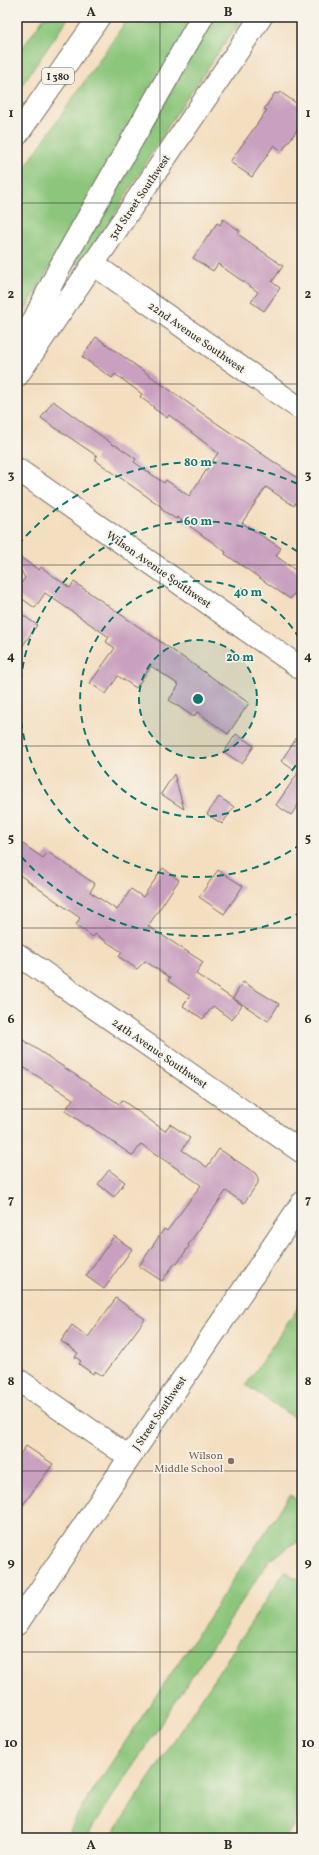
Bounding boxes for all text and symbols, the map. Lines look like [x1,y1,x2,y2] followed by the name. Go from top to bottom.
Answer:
[86,4,96,22] text: A
[224,4,233,22] text: B
[42,68,74,84] road number: I 380
[8,105,14,123] text: 1
[305,105,311,123] text: 1
[106,152,174,243] street label: 3rd Street Southwest
[8,286,15,304] text: 2
[305,286,312,304] text: 2
[145,299,248,378] street label: 22nd Avenue Southwest
[184,455,212,471] text: 80 m
[8,467,15,485] text: 3
[305,467,312,485] text: 3
[184,514,212,530] text: 60 m
[103,528,214,612] street label: Wilson Avenue Southwest
[234,585,263,601] text: 40 m
[7,648,15,666] text: 4
[304,648,312,666] text: 4
[226,650,254,666] text: 20 m
[191,692,205,706] centre of rings
[8,830,14,848] text: 5
[305,830,311,848] text: 5
[7,1011,15,1029] text: 6
[304,1011,312,1029] text: 6
[108,1016,210,1093] street label: 24th Avenue Southwest
[8,1192,14,1210] text: 7
[305,1192,311,1210] text: 7
[7,1373,15,1391] text: 8
[130,1373,191,1454] street label: J Street Southwest
[304,1373,312,1391] text: 8
[154,1449,223,1477] place label: Wilson Middle School
[226,1456,236,1466] marker: Wilson Middle School
[7,1554,15,1572] text: 9
[304,1554,312,1572] text: 9
[4,1735,18,1753] text: 10
[301,1735,315,1753] text: 10
[86,1837,96,1855] text: A
[224,1837,233,1855] text: B

